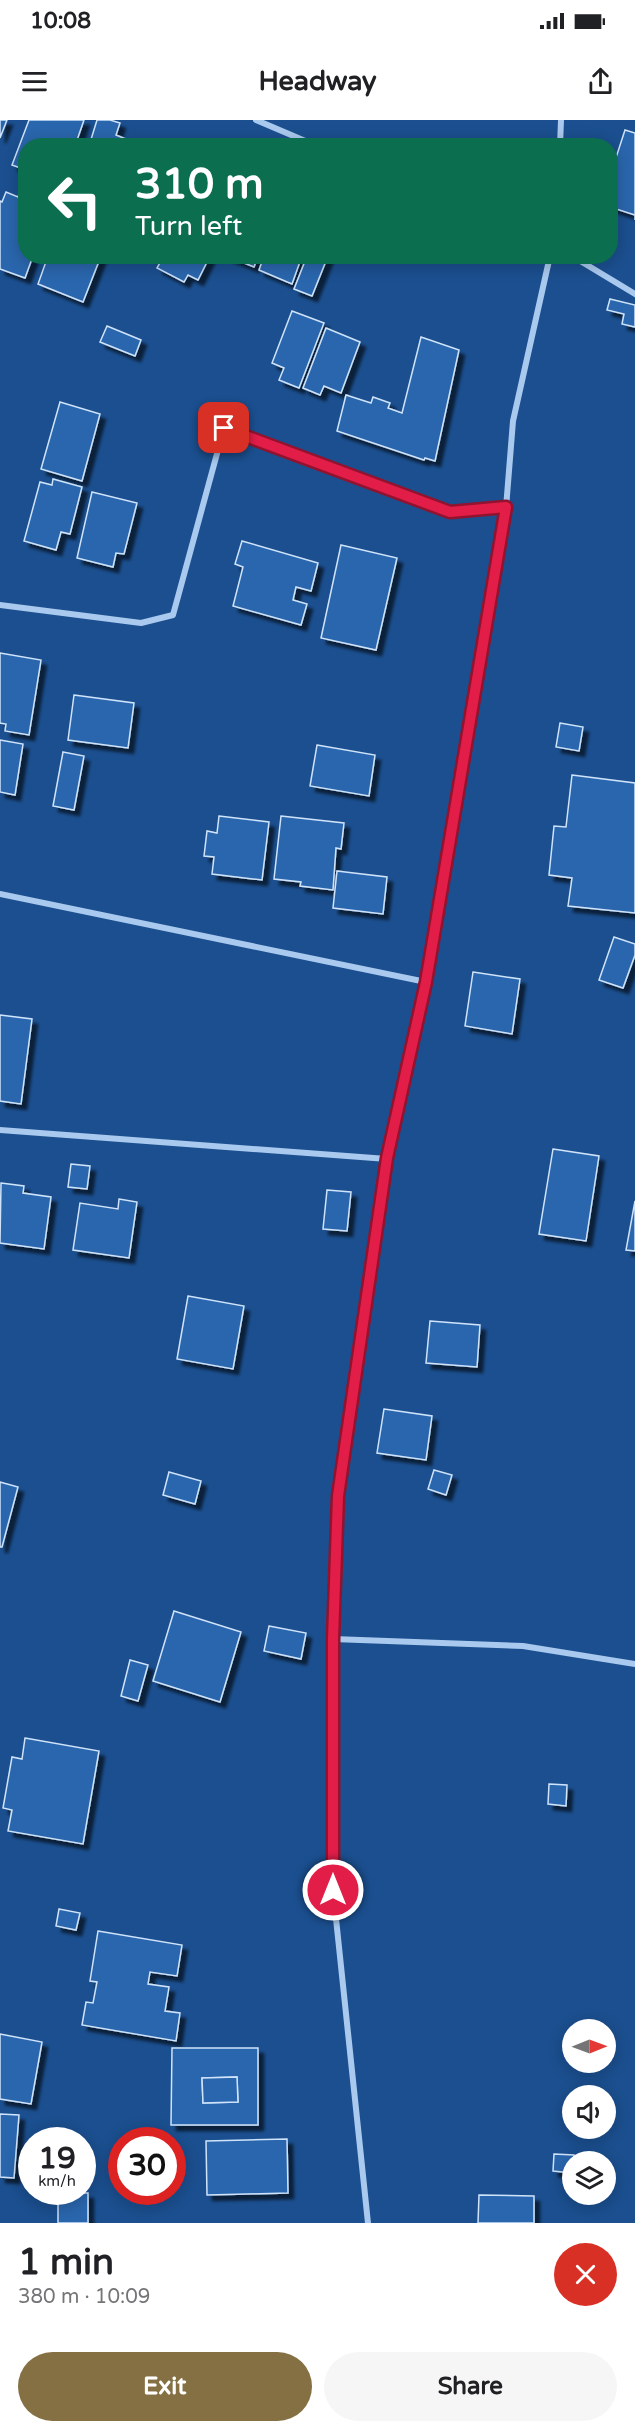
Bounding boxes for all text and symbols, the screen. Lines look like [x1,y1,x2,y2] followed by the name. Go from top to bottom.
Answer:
[30,8,91,34] text: 10:08
[18,65,51,98] icon: menu
[258,65,377,98] text: Headway
[584,65,617,98] icon: share
[135,159,264,210] text: 310 m
[36,162,114,240] icon: left
[135,210,242,243] text: Turn left
[198,402,249,453] pin
[207,411,240,444] icon: arrive
[301,1858,365,1922] position arrow
[562,2019,616,2073] north arrow
[562,2019,616,2205] map controls
[562,2085,616,2139] button: sound
[108,2127,186,2205] speed limit sign: 30
[38,2140,76,2177] text: 19
[562,2151,616,2205] button: layers
[38,2172,76,2190] text: km/h
[18,2241,114,2284] text: 1 min
[554,2243,617,2306] button: close
[18,2285,150,2309] text: 380 m · 10:09
[18,2352,312,2421] button: Exit
[324,2352,617,2421] button: Share

